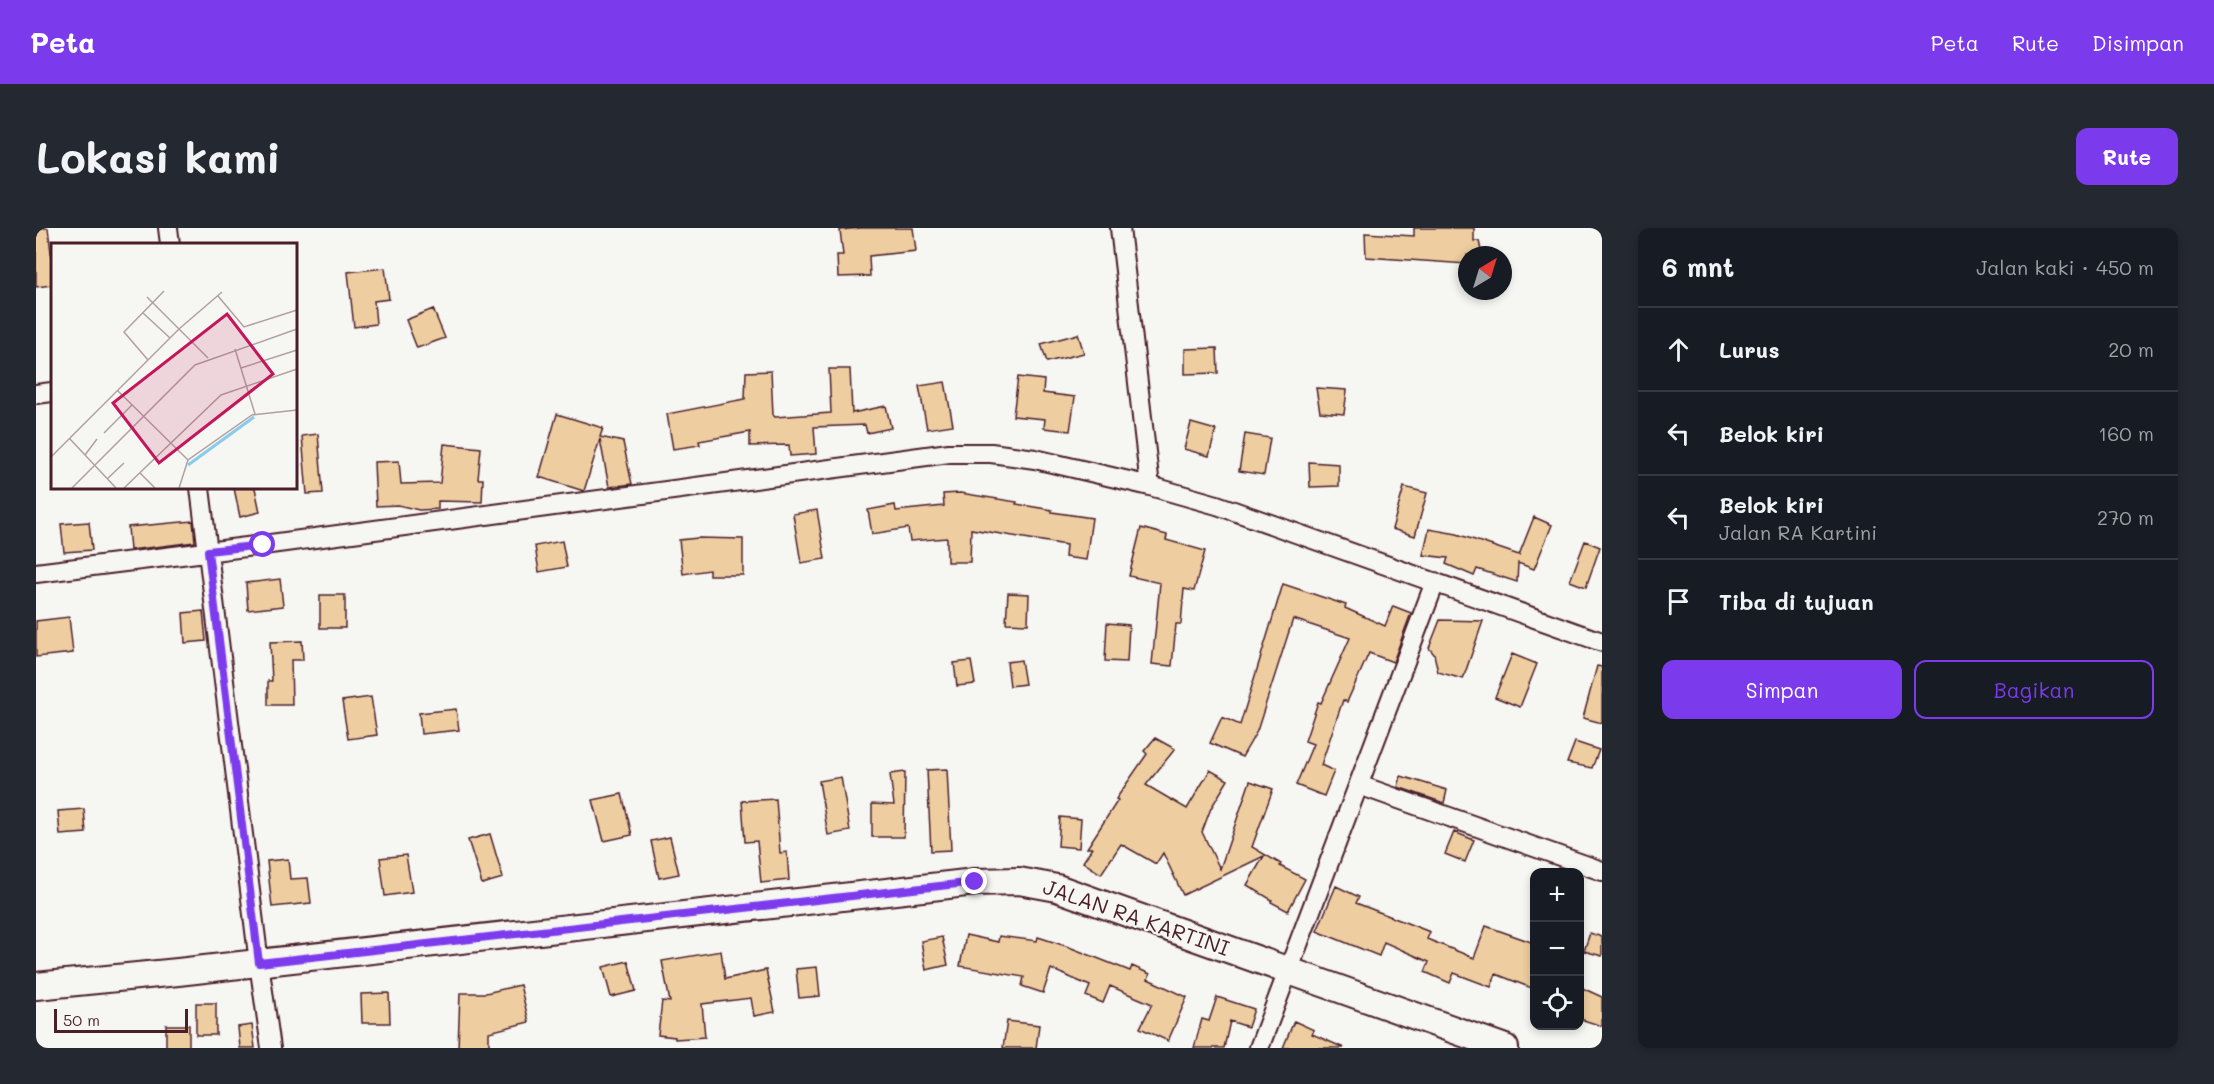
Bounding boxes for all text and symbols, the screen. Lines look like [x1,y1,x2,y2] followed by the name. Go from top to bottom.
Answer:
[30,24,95,60] text: Peta
[1931,29,1979,56] text: Peta
[2012,29,2059,56] text: Rute
[2092,29,2184,56] text: Disimpan
[2076,128,2178,185] button: Rute
[36,129,281,184] text: Lokasi kami
[51,243,297,489] inset map
[1458,246,1512,300] north arrow
[1662,250,1734,284] text: 6 mnt
[1976,254,2154,280] text: Jalan kaki · 450 m
[1662,333,1695,366] icon: ahead
[1719,335,1780,364] text: Lurus
[2108,336,2154,362] text: 20 m
[1662,417,1695,450] icon: left
[1719,419,1824,448] text: Belok kiri
[2098,420,2154,446] text: 160 m
[1719,490,1824,519] text: Belok kiri
[1662,501,1695,534] icon: left
[2097,504,2154,530] text: 270 m
[1719,519,1877,545] text: Jalan RA Kartini
[249,531,275,557] route start
[1662,585,1695,618] icon: arrive
[1719,587,1874,616] text: Tiba di tujuan
[1662,660,1902,719] button: Simpan
[1914,660,2154,719] button: Bagikan
[961,868,987,894] route end
[1530,868,1584,1030] map controls
[1530,868,1584,922] button: +
[1040,872,1233,961] street label: JALAN RA KARTINI
[1530,922,1584,976] button: −
[1530,976,1584,1030] button: locate
[54,1006,188,1034] scale bar
[63,1009,100,1030] text: 50 m

